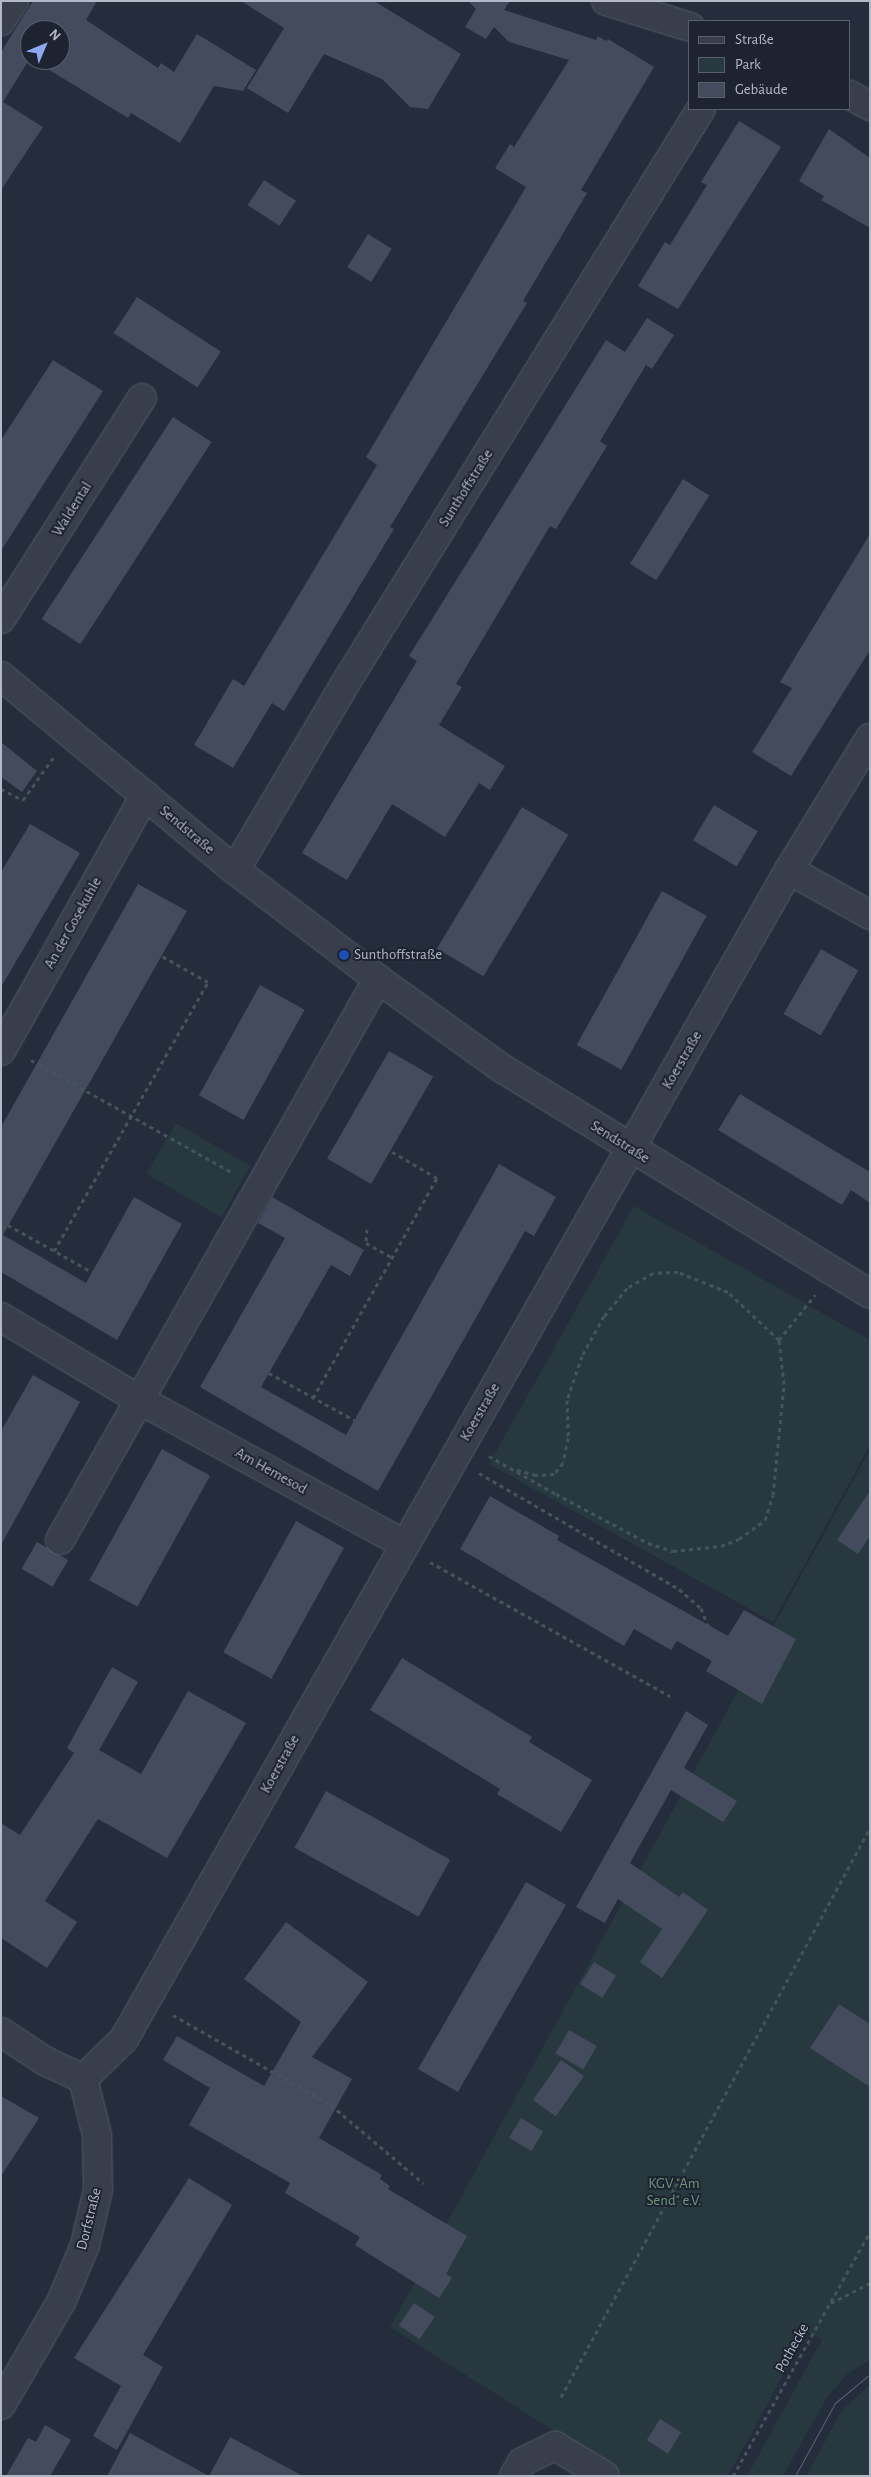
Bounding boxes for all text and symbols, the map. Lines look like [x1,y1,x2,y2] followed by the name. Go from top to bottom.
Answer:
[20,20,70,70] north arrow
[688,20,851,110] legend
[47,27,63,43] text: N
[735,32,774,47] text: Straße
[735,57,761,72] text: Park
[735,82,788,97] text: Gebäude
[435,446,497,530] street label: Sunthoffstraße
[48,478,96,540] street label: Waldental
[156,802,218,858] street label: Sendstraße
[40,874,106,972] street label: An der Gosekuhle
[354,946,442,964] place label: Sunthoffstraße
[338,949,350,961] marker: Sunthoffstraße
[658,1028,706,1092] street label: Koerstraße
[587,1117,653,1167] street label: Sendstraße
[456,1380,504,1444] street label: Koerstraße
[232,1444,310,1498] street label: Am Hemesod
[257,1732,303,1796] street label: Koerstraße
[647,2174,701,2209] park label: KGV "Am Send" e.V.
[73,2186,105,2252] street label: Dorfstraße
[771,2320,813,2376] street label: Pothecke

